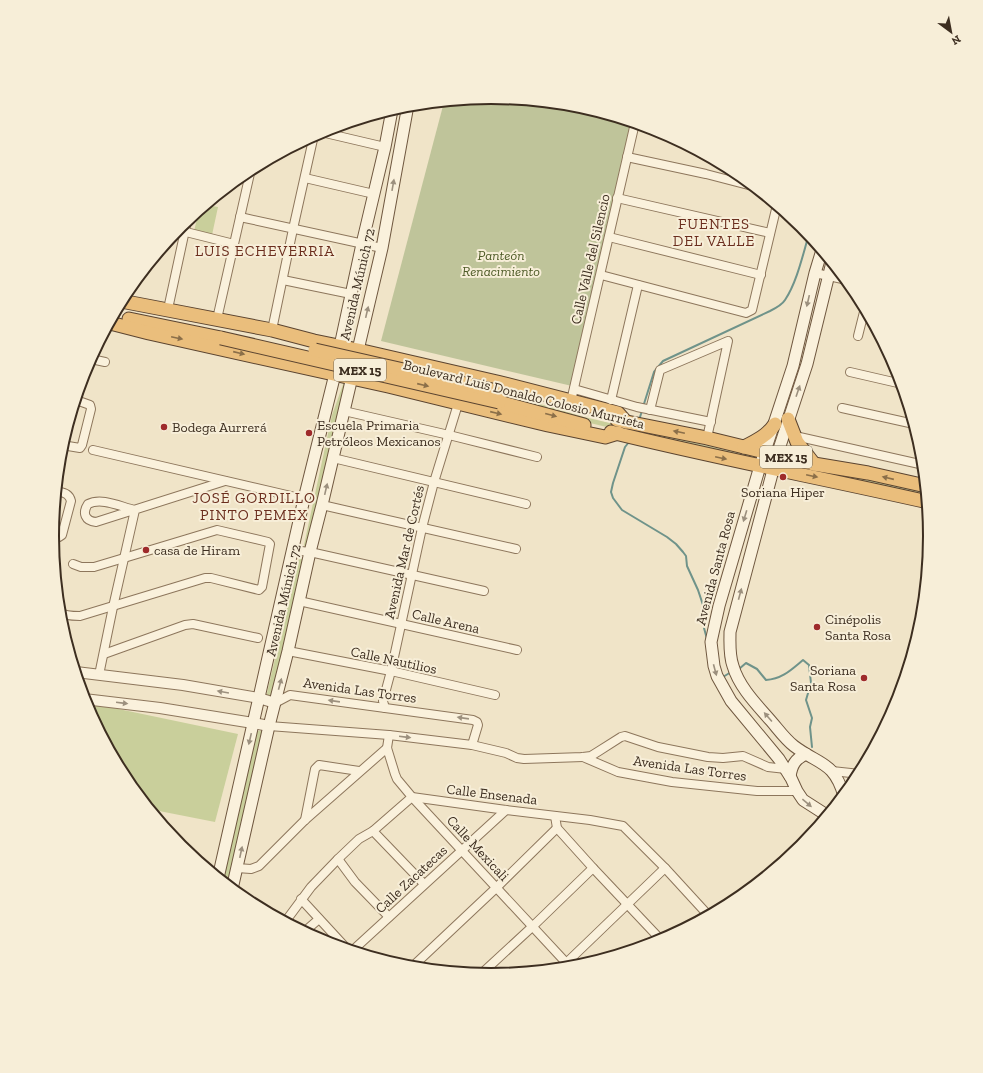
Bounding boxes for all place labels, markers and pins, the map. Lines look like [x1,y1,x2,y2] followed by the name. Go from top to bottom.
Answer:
[317,417,441,450] place label: Escuela Primaria Petróleos Mexicanos
[172,419,267,436] place label: Bodega Aurrerá
[159,422,169,432] marker: Bodega Aurrerá
[304,428,314,438] marker: Escuela Primaria Petróleos Mexicanos
[778,472,788,482] marker: Soriana Hiper
[741,484,825,501] place label: Soriana Hiper
[154,542,240,559] place label: casa de Hiram
[141,545,151,555] marker: casa de Hiram
[825,611,891,644] place label: Cinépolis Santa Rosa
[812,622,822,632] marker: Cinépolis Santa Rosa
[790,662,856,695] place label: Soriana Santa Rosa
[859,673,869,683] marker: Soriana Santa Rosa

